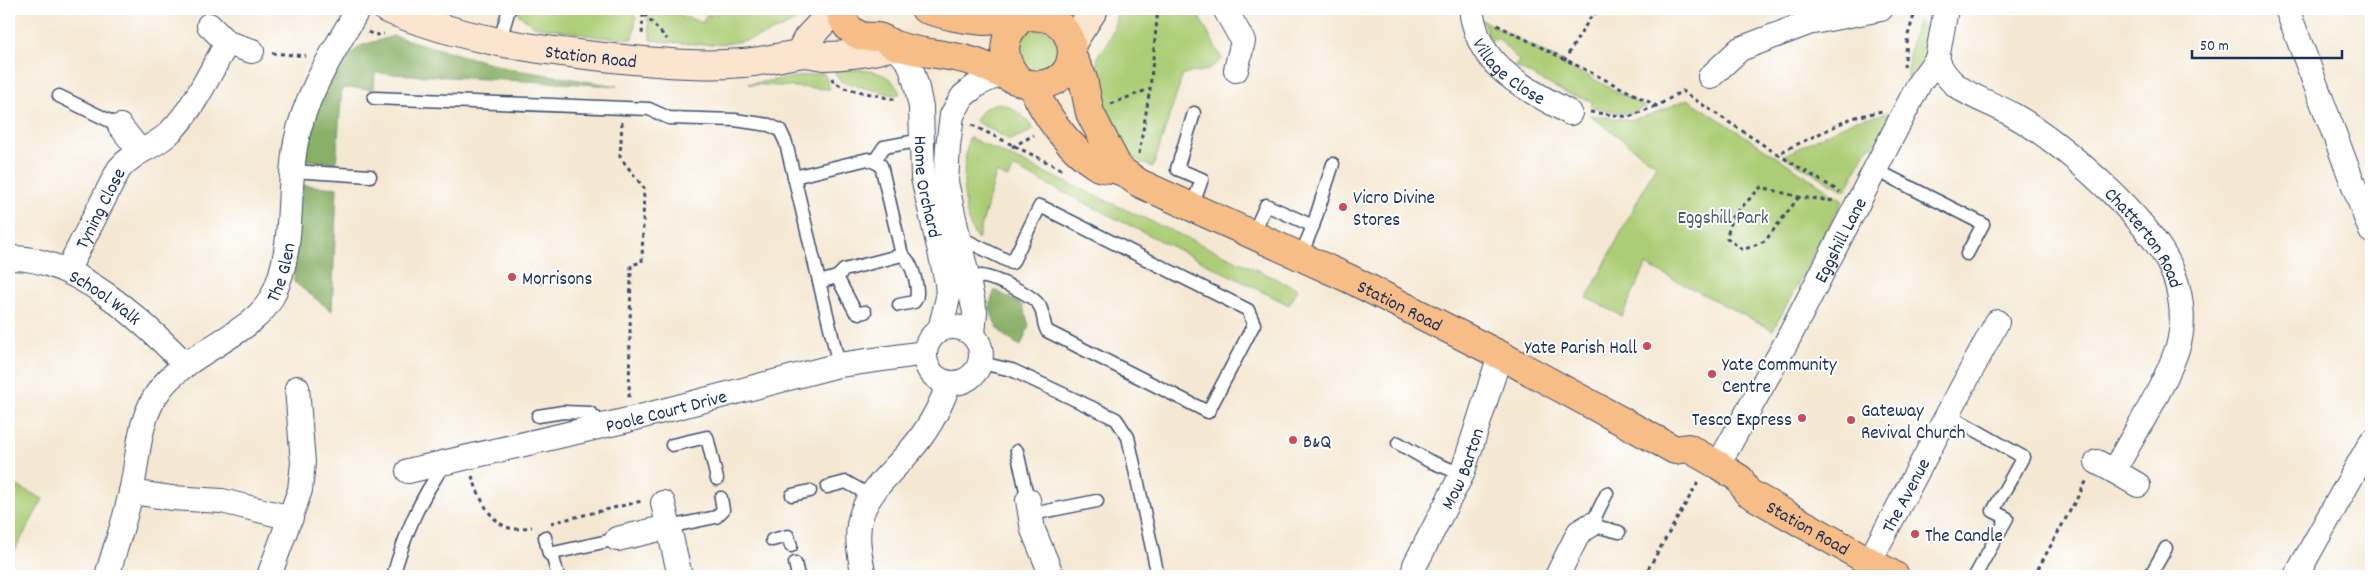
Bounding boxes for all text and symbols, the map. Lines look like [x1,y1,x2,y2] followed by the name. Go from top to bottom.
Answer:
[2192,28,2342,60] scale bar
[1464,34,1549,114] street label: Village Close
[2200,36,2229,58] text: 50 m
[543,40,638,77] street label: Station Road
[905,135,946,241] street label: Home Orchard
[70,164,134,255] street label: Tyning Close
[2097,182,2187,292] street label: Chatterton Road
[1353,186,1435,235] place label: Vicro Divine Stores
[1809,194,1875,289] street label: Eggshill Lane
[1337,201,1349,213] marker: Vicro Divine Stores
[1677,206,1769,233] park label: Eggshill Park
[261,241,304,308] street label: The Glen
[63,265,146,333] street label: School Walk
[522,267,592,294] place label: Morrisons
[506,271,518,283] marker: Morrisons
[1351,275,1446,340] street label: Station Road
[1525,336,1637,363] place label: Yate Parish Hall
[1641,340,1653,352] marker: Yate Parish Hall
[1722,353,1837,402] place label: Yate Community Centre
[1706,368,1718,380] marker: Yate Community Centre
[603,385,730,442] street label: Poole Court Drive
[1861,399,1965,448] place label: Gateway Revival Church
[1692,408,1792,435] place label: Tesco Express
[1796,412,1808,424] marker: Tesco Express
[1845,414,1857,426] marker: Gateway Revival Church
[1436,425,1493,515] street label: Mow Barton
[1303,430,1331,457] place label: B&Q
[1287,434,1299,446] marker: B&Q
[1877,454,1939,539] street label: The Avenue
[1760,495,1853,564] street label: Station Road
[1925,524,2003,551] place label: The Candle
[1909,528,1921,540] marker: The Candle

